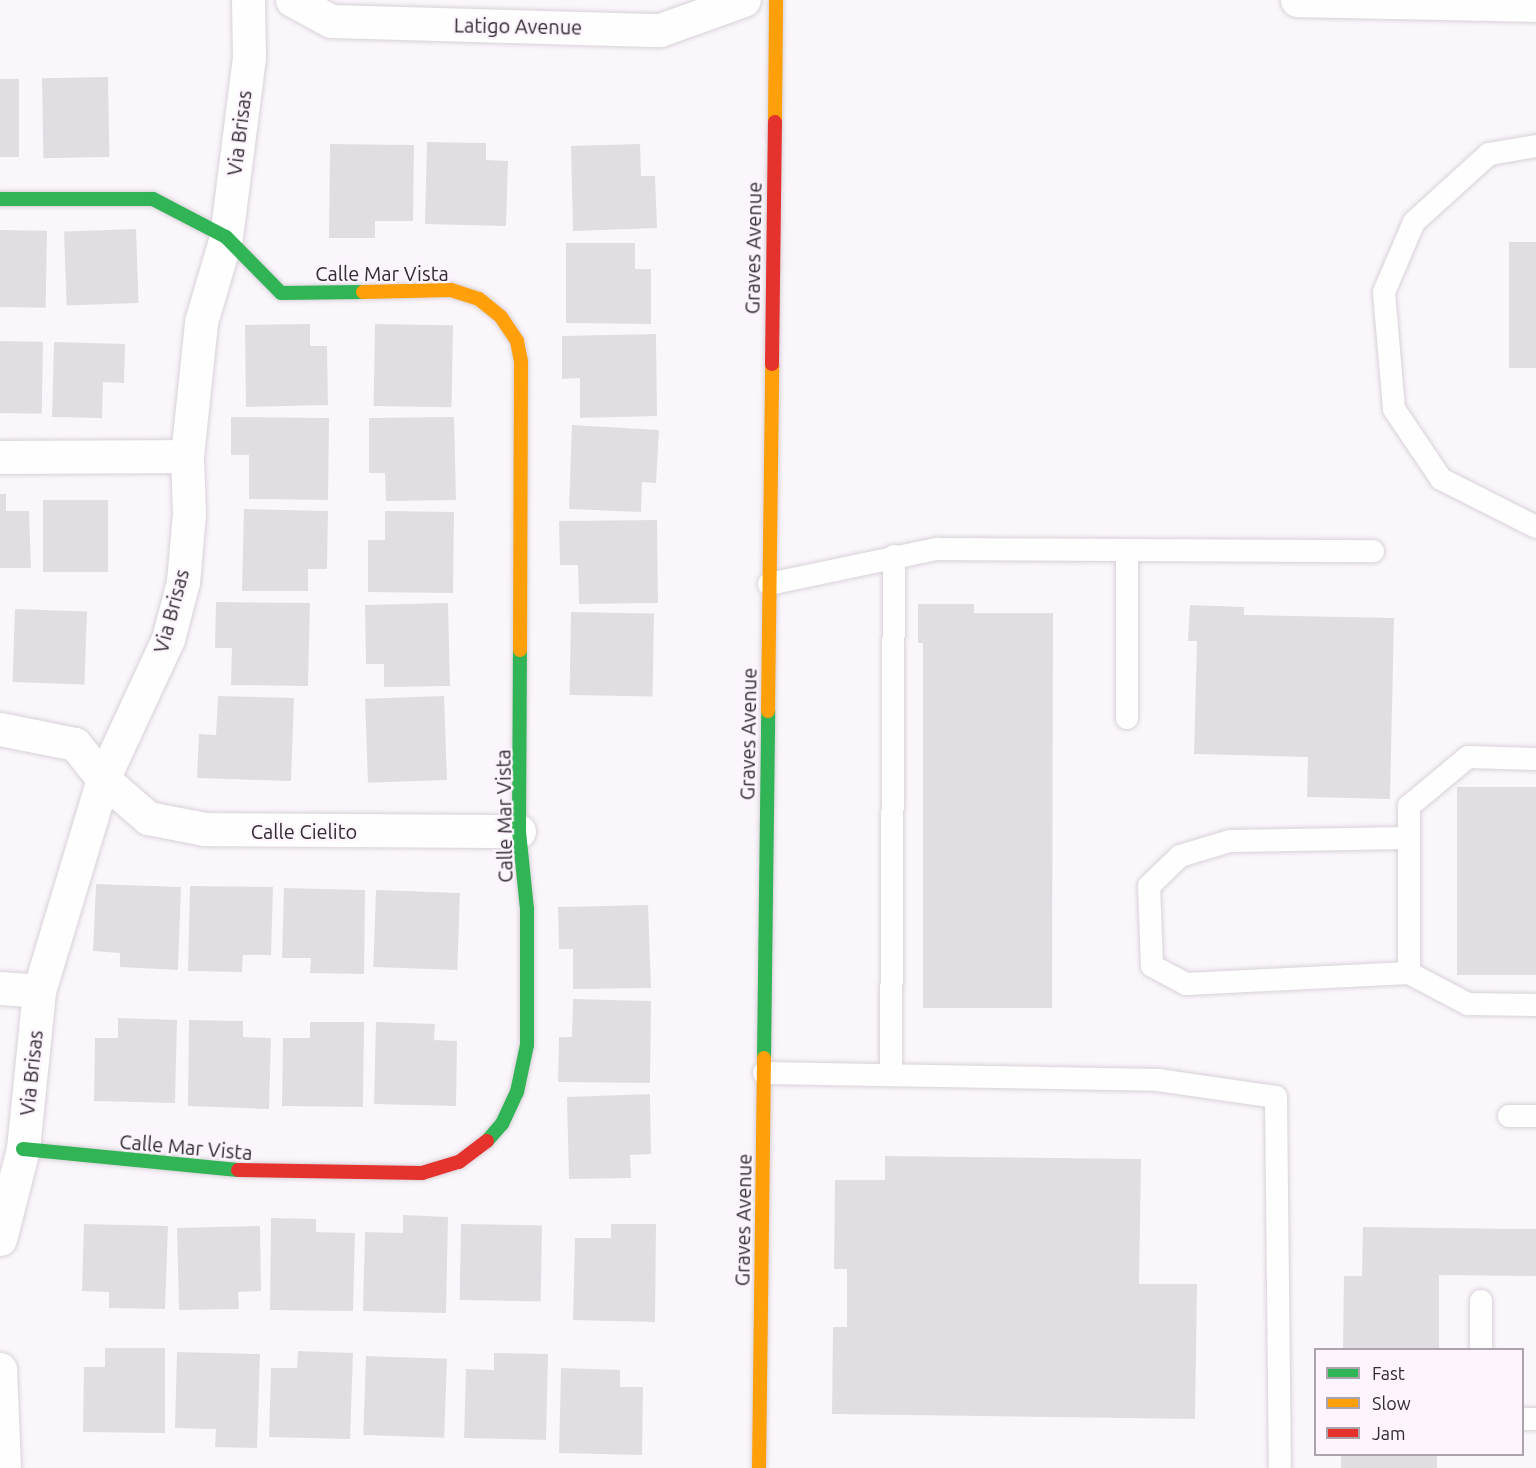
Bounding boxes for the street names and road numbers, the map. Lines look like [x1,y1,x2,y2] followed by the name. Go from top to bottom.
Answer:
[454,13,582,39] street label: Latigo Avenue
[222,89,256,177] street label: Via Brisas
[740,182,766,314] street label: Graves Avenue
[315,261,449,285] street label: Calle Mar Vista
[148,566,194,656] street label: Via Brisas
[735,668,761,800] street label: Graves Avenue
[491,749,517,883] street label: Calle Mar Vista
[251,819,357,843] street label: Calle Cielito
[15,1029,47,1117] street label: Via Brisas
[118,1129,254,1165] street label: Calle Mar Vista
[730,1154,756,1286] street label: Graves Avenue

